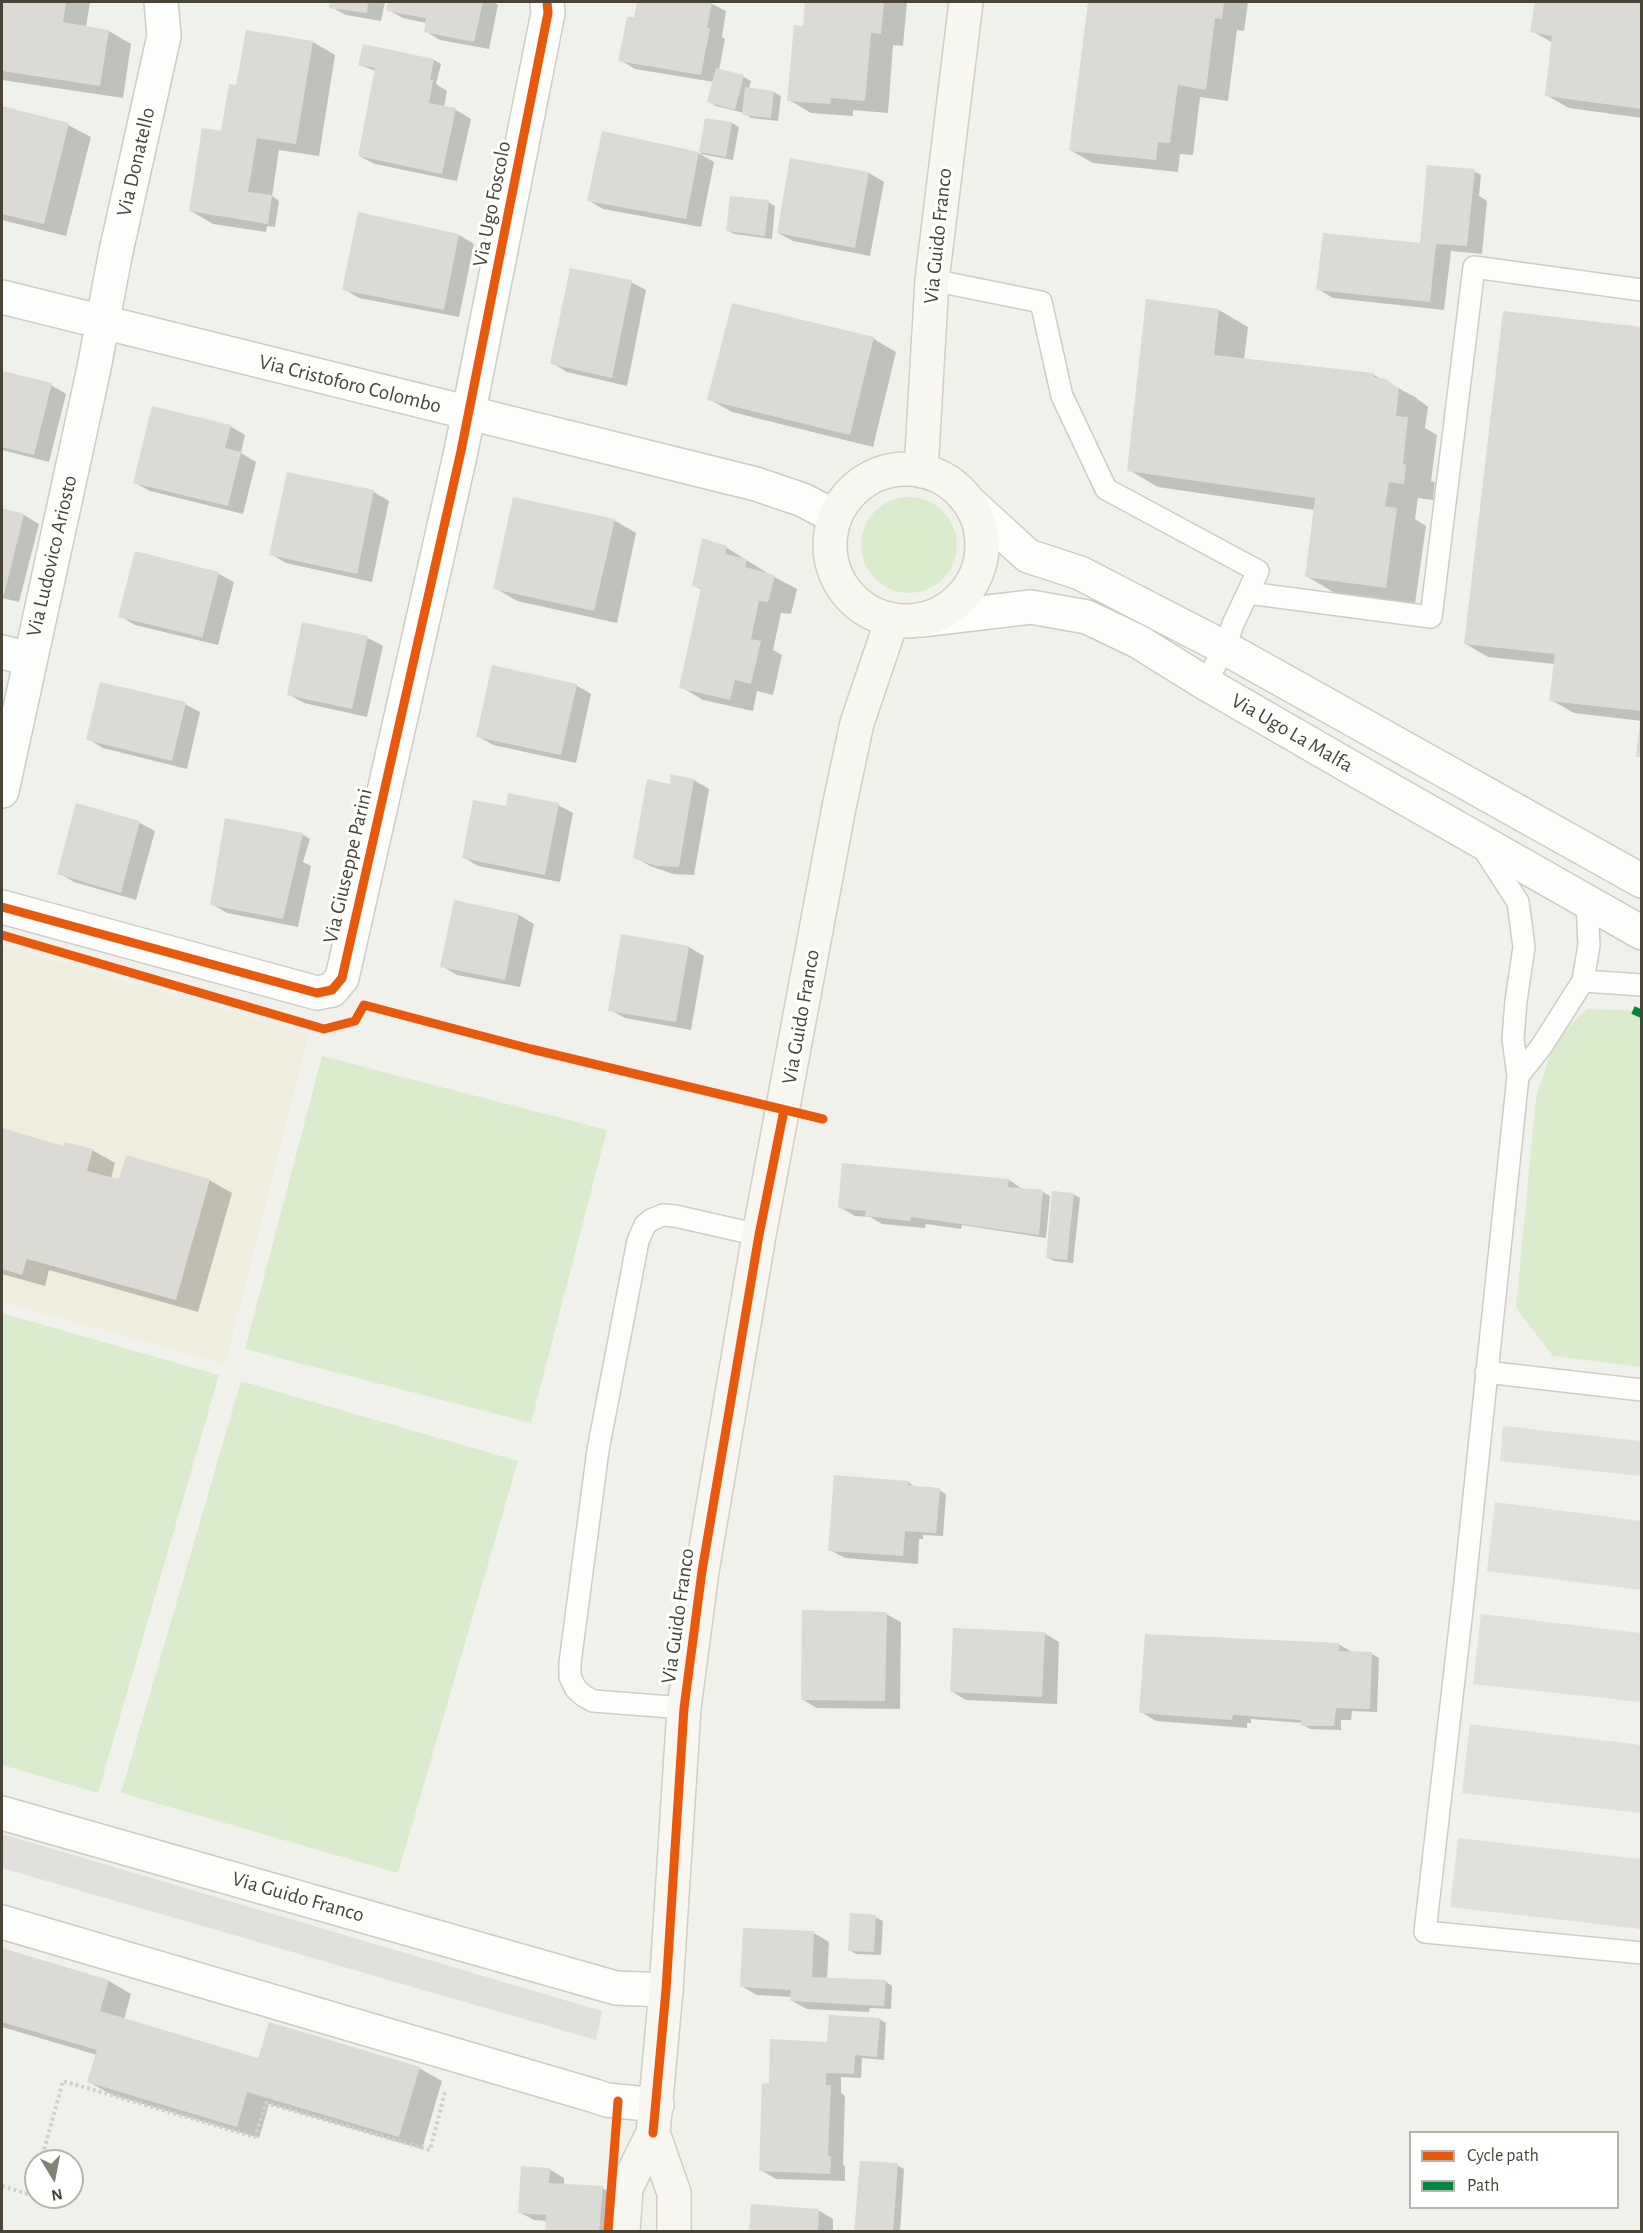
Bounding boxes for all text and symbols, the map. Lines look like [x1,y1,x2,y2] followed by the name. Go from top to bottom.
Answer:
[111,105,161,219] street label: Via Donatello
[467,139,517,269] street label: Via Ugo Foscolo
[918,167,958,305] street label: Via Guido Franco
[256,349,444,419] street label: Via Cristoforo Colombo
[21,473,83,639] street label: Via Ludovico Ariosto
[1227,688,1357,778] street label: Via Ugo La Malfa
[318,786,378,946] street label: Via Giuseppe Parini
[777,948,825,1086] street label: Via Guido Franco
[656,1547,700,1685] street label: Via Guido Franco
[229,1866,367,1928] street label: Via Guido Franco
[1409,2131,1619,2209] legend
[1467,2147,1539,2165] text: Cycle path
[24,2149,84,2209] north arrow
[1467,2177,1499,2195] text: Path
[50,2186,64,2204] text: N

